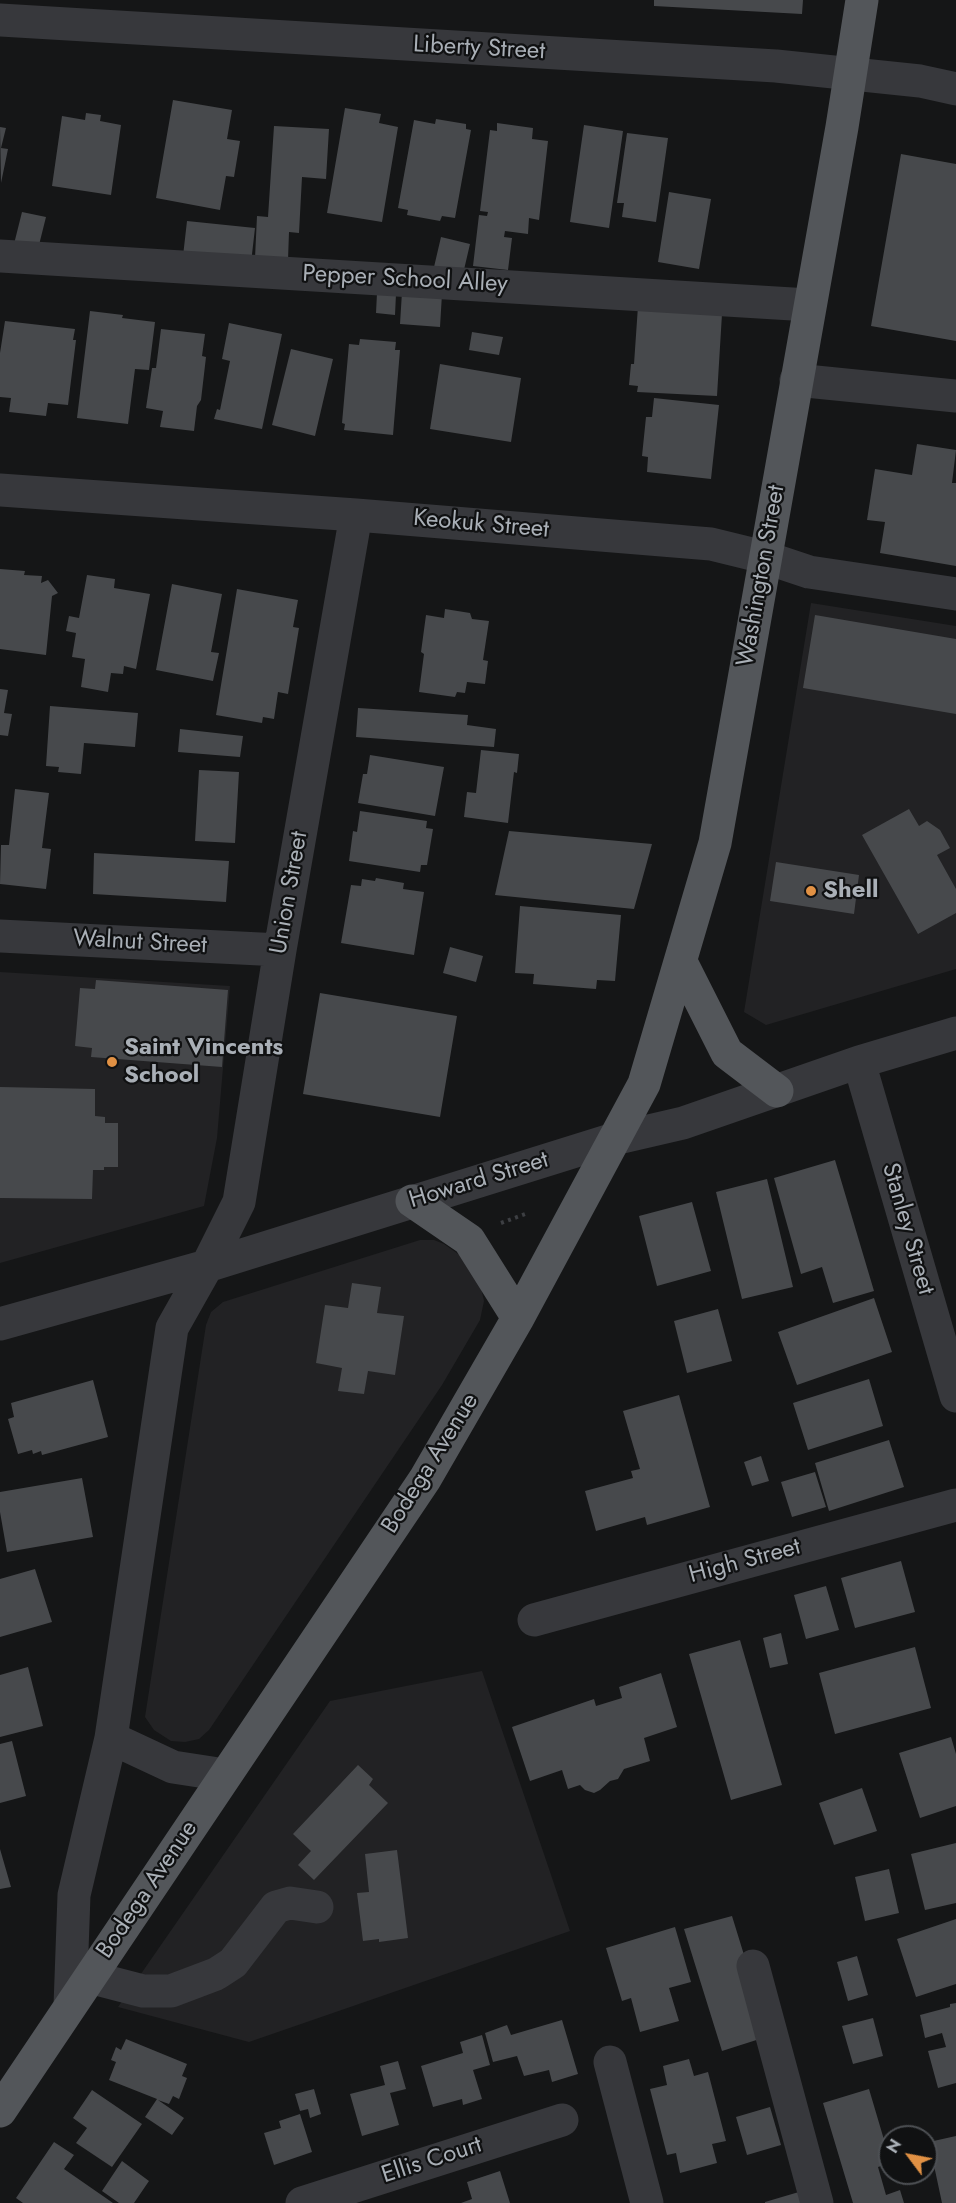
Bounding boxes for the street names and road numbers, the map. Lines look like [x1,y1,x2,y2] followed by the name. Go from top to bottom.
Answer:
[412,31,546,67] street label: Liberty Street
[302,260,508,300] street label: Pepper School Alley
[732,483,792,669] street label: Washington Street
[412,505,550,545] street label: Keokuk Street
[265,829,315,957] street label: Union Street
[72,925,208,961] street label: Walnut Street
[406,1146,552,1216] street label: Howard Street
[874,1160,940,1298] street label: Stanley Street
[376,1389,486,1539] street label: Bodega Avenue
[686,1533,804,1591] street label: High Street
[91,1816,205,1964] street label: Bodega Avenue
[378,2131,486,2191] street label: Ellis Court

